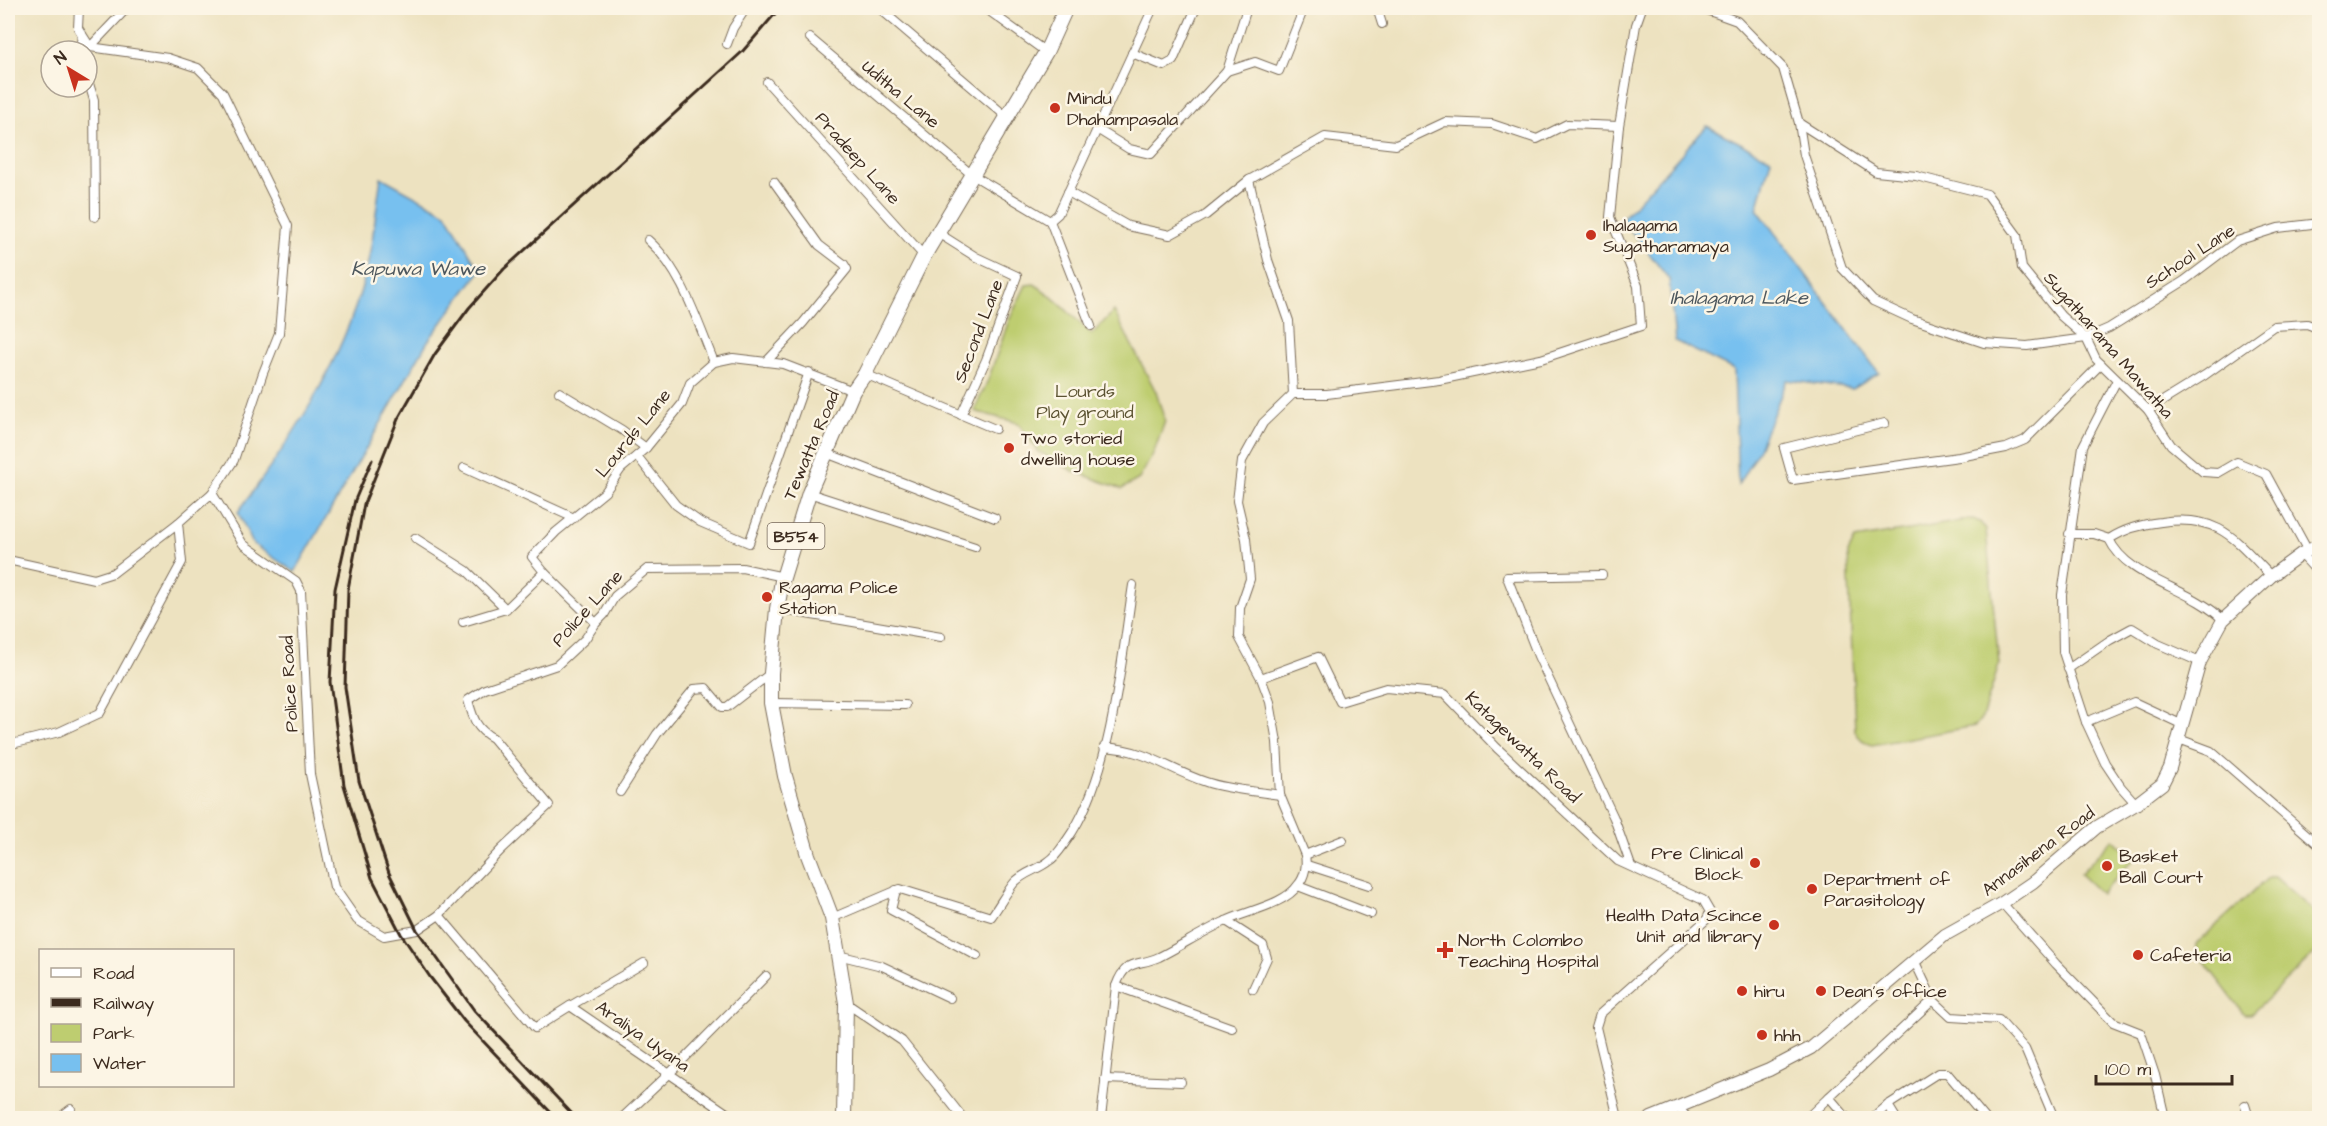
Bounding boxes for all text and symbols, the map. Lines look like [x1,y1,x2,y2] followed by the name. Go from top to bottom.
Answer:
[39,39,99,99] north arrow
[50,46,71,70] text: N
[856,54,945,135] street label: Uditha Lane
[1067,86,1178,132] place label: Mindu Dhahampasala
[1048,101,1062,115] marker: Mindu Dhahampasala
[809,107,906,210] street label: Pradeep Lane
[1603,213,1729,260] place label: Ihalagama Sugatharamaya
[2140,218,2240,295] street label: School Lane
[1584,228,1598,242] marker: Ihalagama Sugatharamaya
[351,255,486,283] water label: Kapuwa Wawe
[2037,267,2179,425] street label: Sugatharama Mawatha
[947,276,1010,386] street label: Second Lane
[1670,284,1809,313] water label: Ihalagama Lake
[1036,379,1134,426] park label: Lourds Play ground
[590,383,677,483] street label: Lourds Lane
[777,386,846,504] street label: Tewatta Road
[1021,426,1136,473] place label: Two storied dwelling house
[1002,441,1016,455] marker: Two storied dwelling house
[768,523,824,549] road number: B554
[546,564,629,652] street label: Police Lane
[779,575,898,621] place label: Ragama Police Station
[760,590,774,604] marker: Ragama Police Station
[274,635,305,733] street label: Police Road
[1459,686,1586,810] street label: Katagewatta Road
[1977,801,2100,902] street label: Annasihena Road
[1651,841,1743,887] place label: Pre Clinical Block
[2119,844,2204,890] place label: Basket Ball Court
[1748,856,1762,870] marker: Pre Clinical Block
[2100,859,2114,873] marker: Basket Ball Court
[1824,867,1950,914] place label: Department of Parasitology
[1805,882,1819,896] marker: Department of Parasitology
[1606,903,1762,950] place label: Health Data Scince Unit and library
[1767,918,1781,932] marker: Health Data Scince Unit and library
[1458,928,1599,975] place label: North Colombo Teaching Hospital
[1436,941,1454,959] marker: North Colombo Teaching Hospital
[2150,943,2231,968] place label: Cafeteria
[2131,948,2145,962] marker: Cafeteria
[39,949,234,1087] legend
[93,961,134,986] text: Road
[1754,979,1785,1004] place label: hiru
[1833,979,1947,1004] place label: Dean's office
[1735,984,1749,998] marker: hiru
[1814,984,1828,998] marker: Dean's office
[93,991,154,1017] text: Railway
[590,995,695,1079] street label: Araliya Uyana
[93,1021,135,1046] text: Park
[1774,1023,1801,1048] place label: hhh
[1755,1028,1769,1042] marker: hhh
[2096,1048,2232,1086] scale bar
[93,1051,146,1076] text: Water
[2105,1057,2151,1082] text: 100 m

